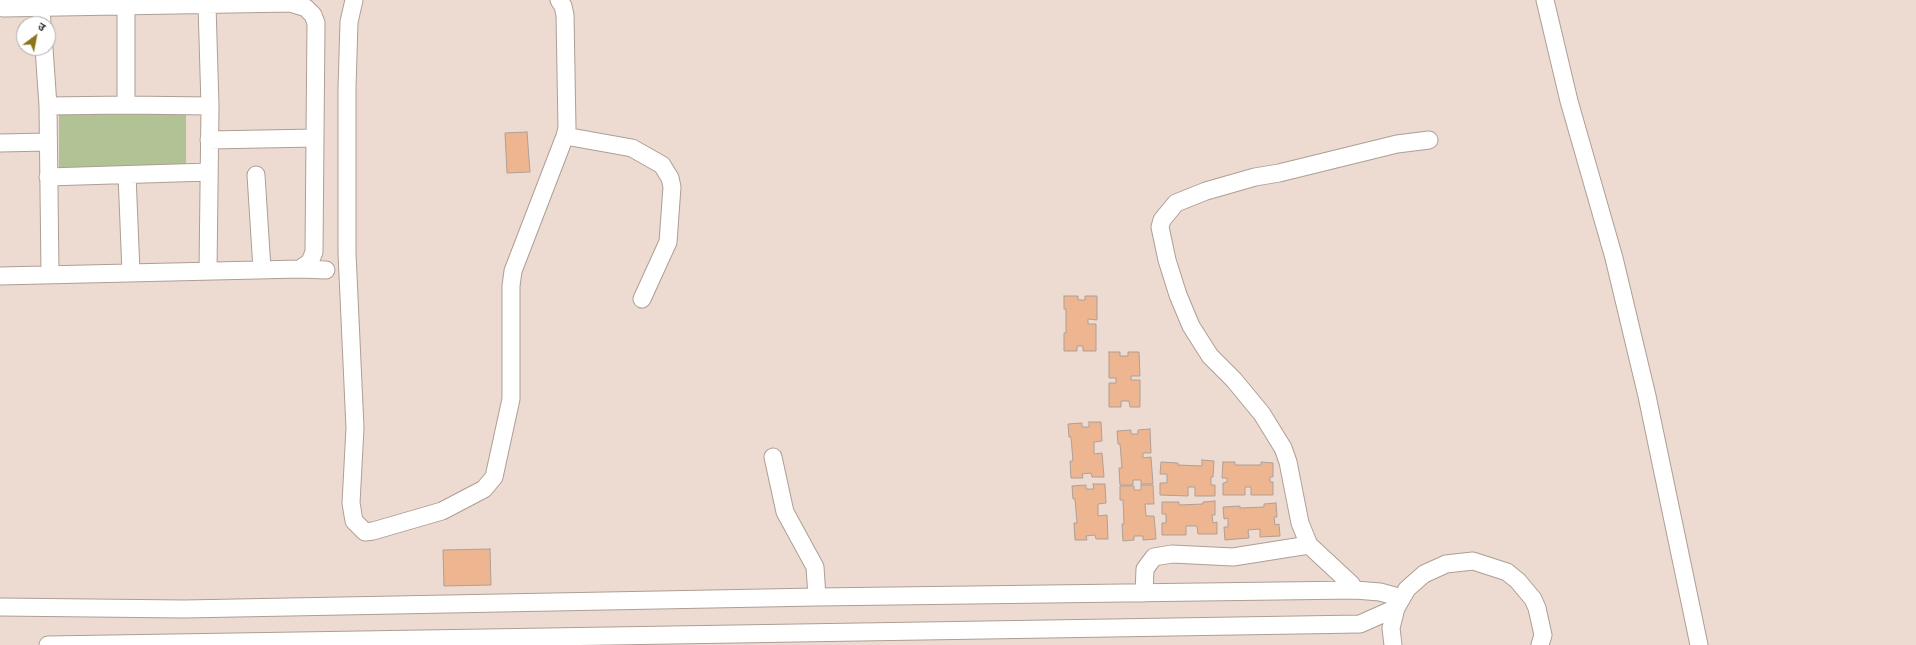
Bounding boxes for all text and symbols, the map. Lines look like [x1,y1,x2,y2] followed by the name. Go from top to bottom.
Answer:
[16,16,56,56] north arrow
[35,18,49,34] text: उ

